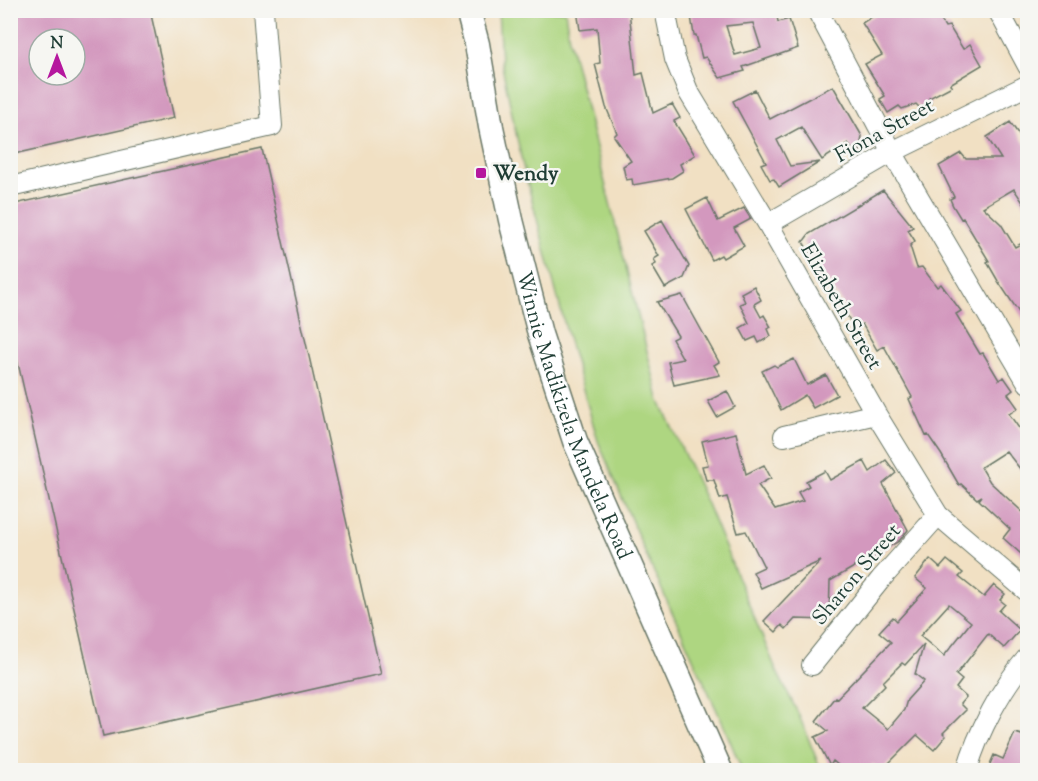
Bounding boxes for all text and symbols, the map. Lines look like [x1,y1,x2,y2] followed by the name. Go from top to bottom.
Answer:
[27,27,87,87] north arrow
[51,33,64,56] text: N
[830,92,940,171] street label: Fiona Street
[493,160,559,190] place label: Wendy
[474,166,488,180] marker: Wendy
[792,238,889,376] street label: Elizabeth Street
[508,268,638,565] street label: Winnie Madikizela Mandela Road
[806,518,909,633] street label: Sharon Street

